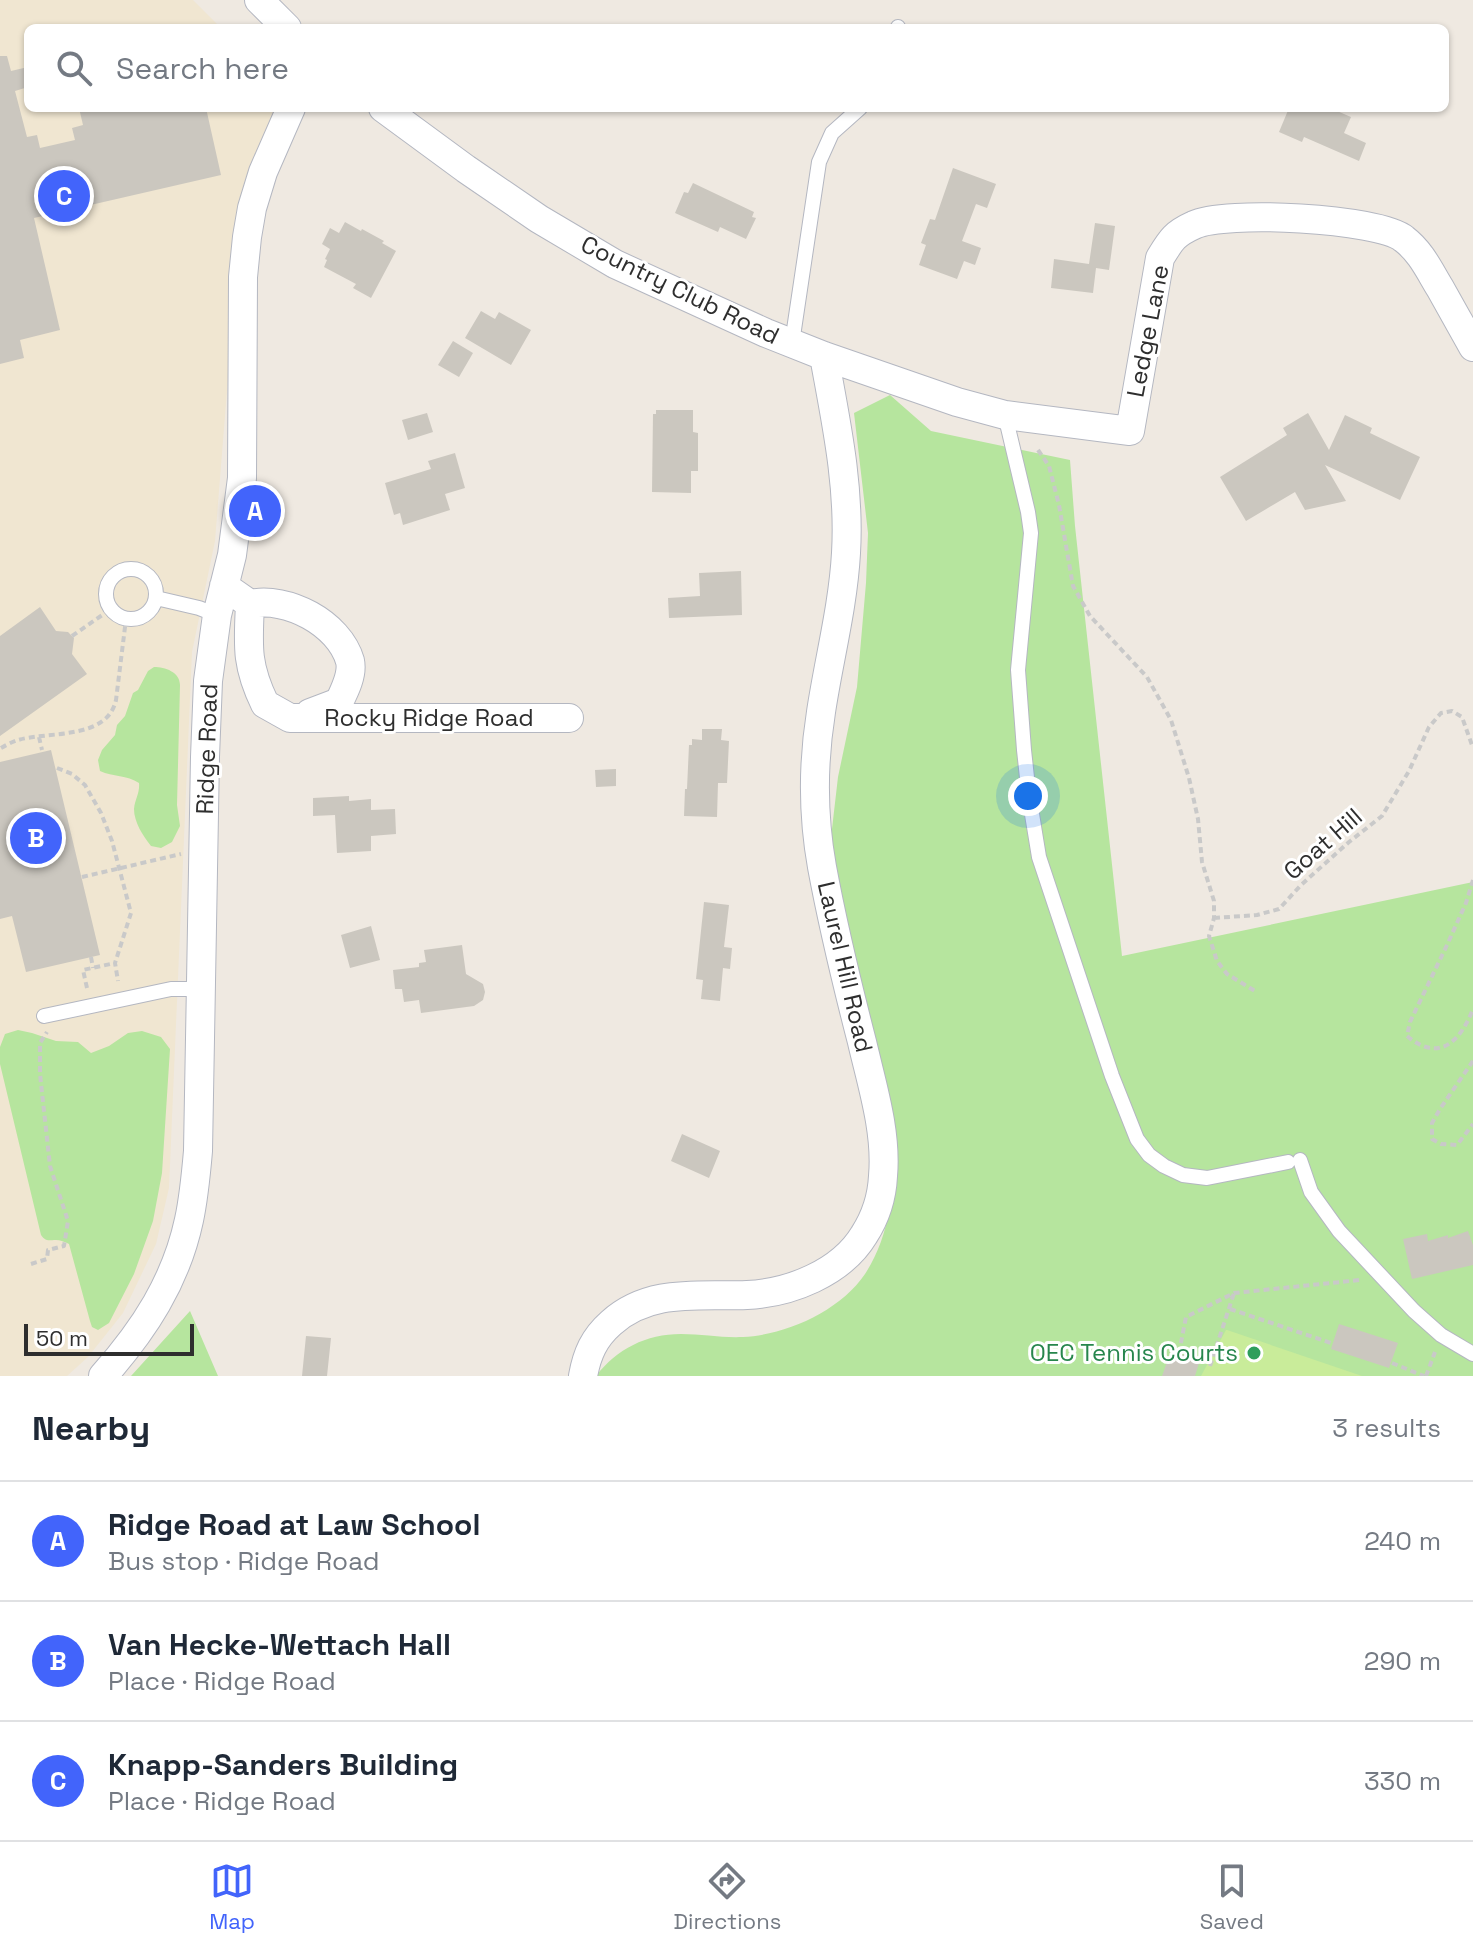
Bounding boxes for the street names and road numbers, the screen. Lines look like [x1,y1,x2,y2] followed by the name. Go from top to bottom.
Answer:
[576,228,784,351] street label: Country Club Road
[1119,262,1176,400] street label: Ledge Lane
[189,683,224,815] street label: Ridge Road
[324,702,534,733] street label: Rocky Ridge Road
[1277,801,1368,886] street label: Goat Hill
[811,878,880,1055] street label: Laurel Hill Road

